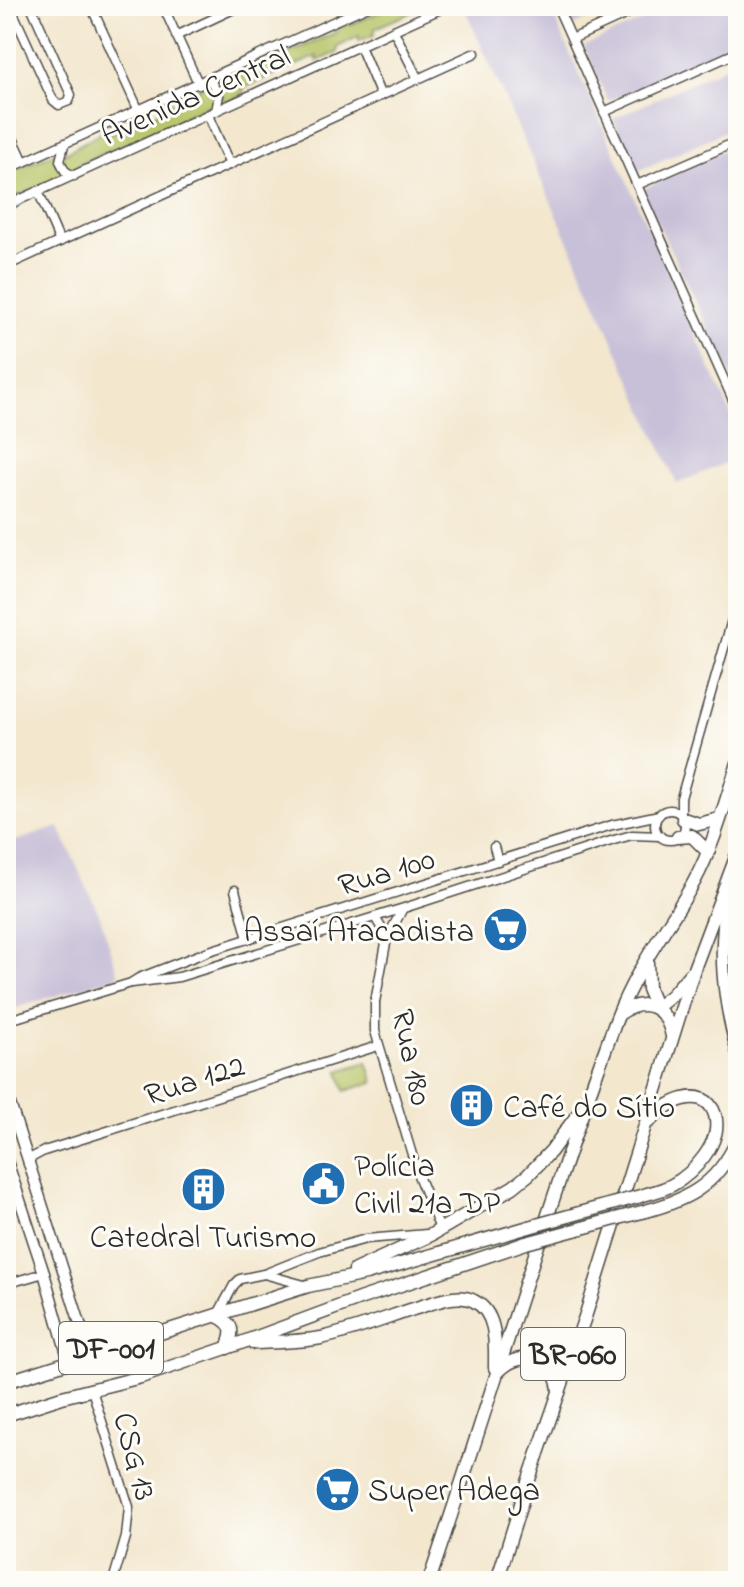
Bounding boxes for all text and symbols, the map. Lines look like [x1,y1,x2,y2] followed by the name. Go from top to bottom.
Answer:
[94,34,299,160] street label: Avenida Central
[333,837,441,911] street label: Rua 100
[481,906,529,954] supermarket icon: Assaí Atacadista
[243,910,474,957] place label: Assaí Atacadista
[376,1005,443,1110] street label: Rua 180
[139,1044,251,1121] street label: Rua 122
[448,1082,496,1130] building icon: Café do Sítio
[503,1086,675,1133] place label: Café do Sítio
[354,1145,501,1229] place label: Polícia Civil 21a DP
[299,1159,347,1207] public building icon: Polícia Civil 21a DP
[179,1165,227,1213] building icon: Catedral Turismo
[90,1216,316,1263] place label: Catedral Turismo
[59,1322,163,1374] road number: DF-001
[521,1328,625,1380] road number: BR-060
[98,1408,167,1506] street label: CSG 13
[313,1465,361,1513] supermarket icon: Super Adega
[368,1469,540,1516] place label: Super Adega

